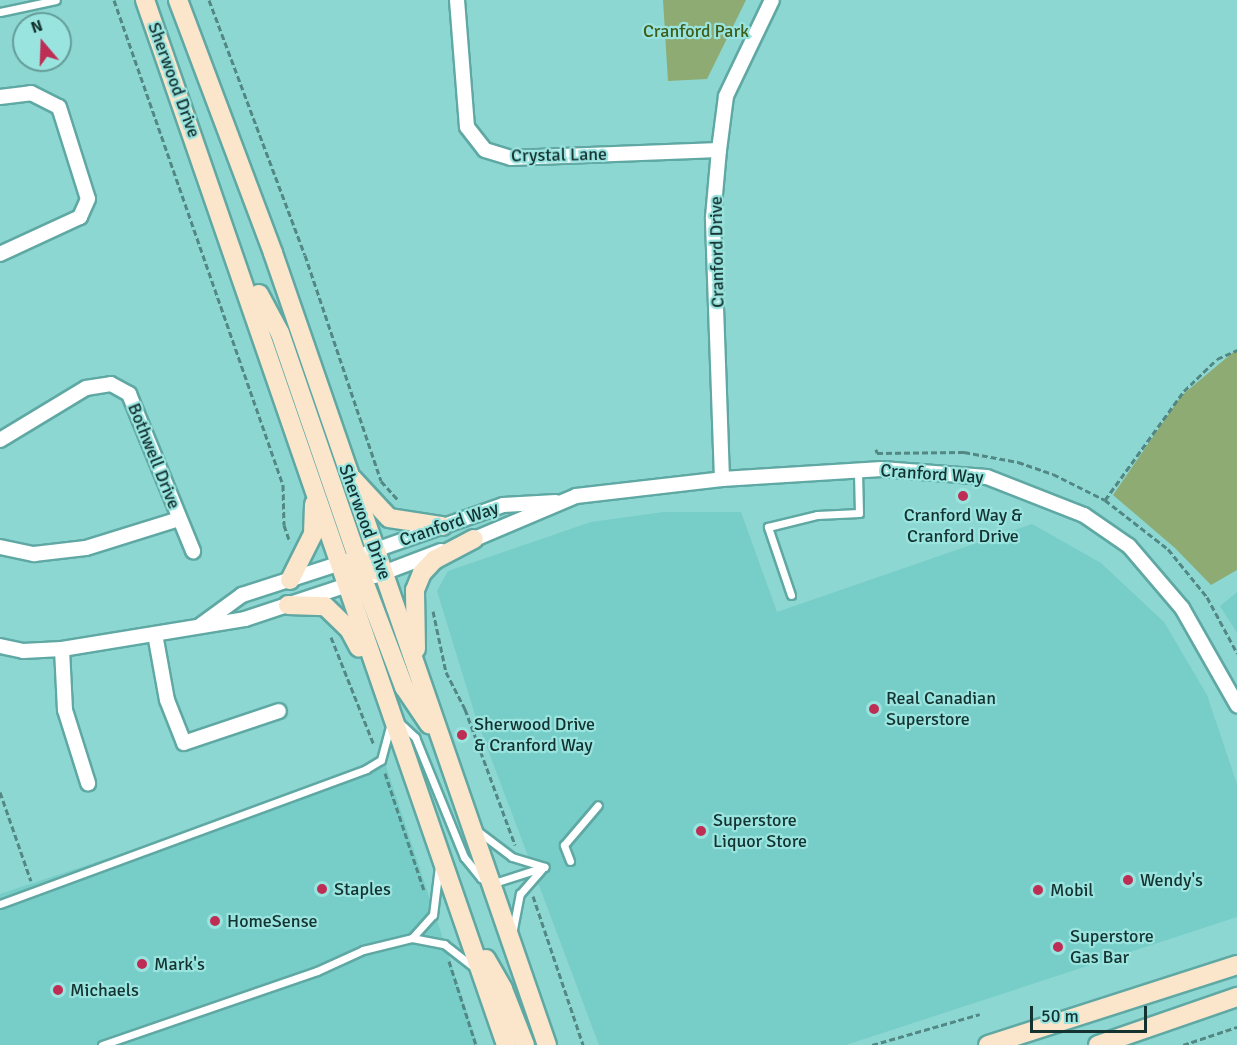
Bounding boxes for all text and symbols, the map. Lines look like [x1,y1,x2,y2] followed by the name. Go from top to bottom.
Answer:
[12,12,72,72] north arrow
[28,16,45,38] text: N
[143,19,205,141] street label: Sherwood Drive
[643,20,749,42] park label: Cranford Park
[511,143,607,167] street label: Crystal Lane
[705,196,729,308] street label: Cranford Drive
[123,400,185,512] street label: Bothwell Drive
[880,460,984,488] street label: Cranford Way
[334,461,396,583] street label: Sherwood Drive
[956,489,970,503] marker: Cranford Way & Cranford Drive
[397,497,501,551] street label: Cranford Way
[904,505,1022,548] place label: Cranford Way & Cranford Drive
[886,688,996,730] place label: Real Canadian Superstore
[867,702,881,716] marker: Real Canadian Superstore
[474,714,595,756] place label: Sherwood Drive & Cranford Way
[455,728,469,742] marker: Sherwood Drive & Cranford Way
[713,810,807,852] place label: Superstore Liquor Store
[694,824,708,838] marker: Superstore Liquor Store
[1140,869,1203,891] place label: Wendy's
[1121,873,1135,887] marker: Wendy's
[334,878,391,900] place label: Staples
[1050,879,1094,901] place label: Mobil
[315,882,329,896] marker: Staples
[1031,883,1045,897] marker: Mobil
[227,910,318,932] place label: HomeSense
[208,914,222,928] marker: HomeSense
[1070,926,1154,968] place label: Superstore Gas Bar
[1051,940,1065,954] marker: Superstore Gas Bar
[154,953,205,975] place label: Mark's
[135,957,149,971] marker: Mark's
[70,979,139,1001] place label: Michaels
[51,983,65,997] marker: Michaels
[1033,994,1150,1032] scale bar
[1041,1005,1079,1027] text: 50 m

